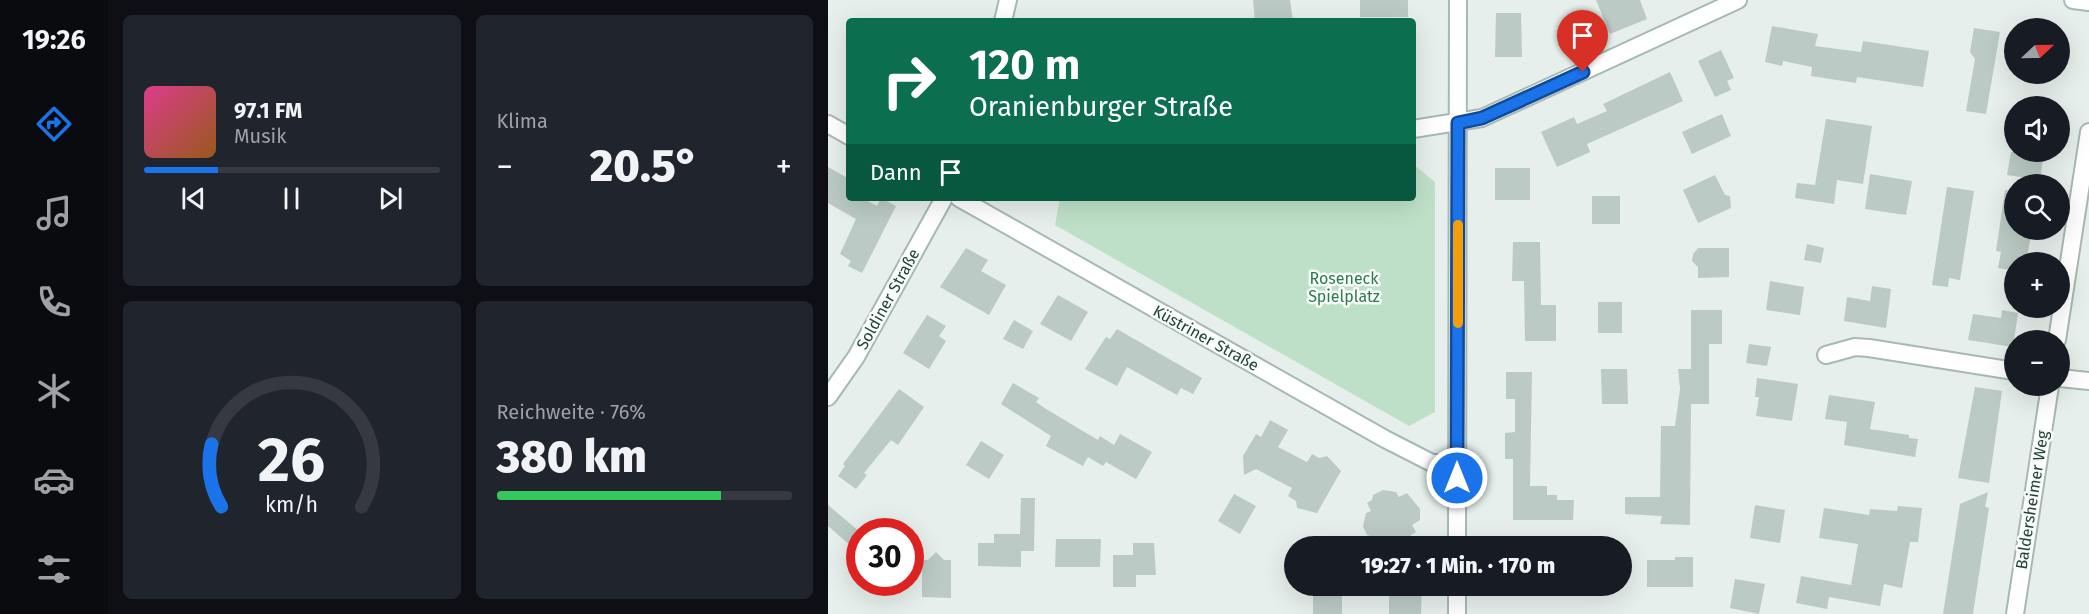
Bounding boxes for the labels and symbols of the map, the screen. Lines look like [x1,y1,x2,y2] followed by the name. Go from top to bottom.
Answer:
[1557,10,1608,72] pin
[2004,18,2070,84] north arrow
[852,245,924,353] street label: Soldiner Straße
[1308,269,1380,306] park label: Roseneck Spielplatz
[1150,301,1262,375] street label: Küstriner Straße
[2012,429,2052,571] street label: Baldersheimer Weg
[1425,446,1489,510] position arrow
[846,518,924,596] speed limit sign: 30

